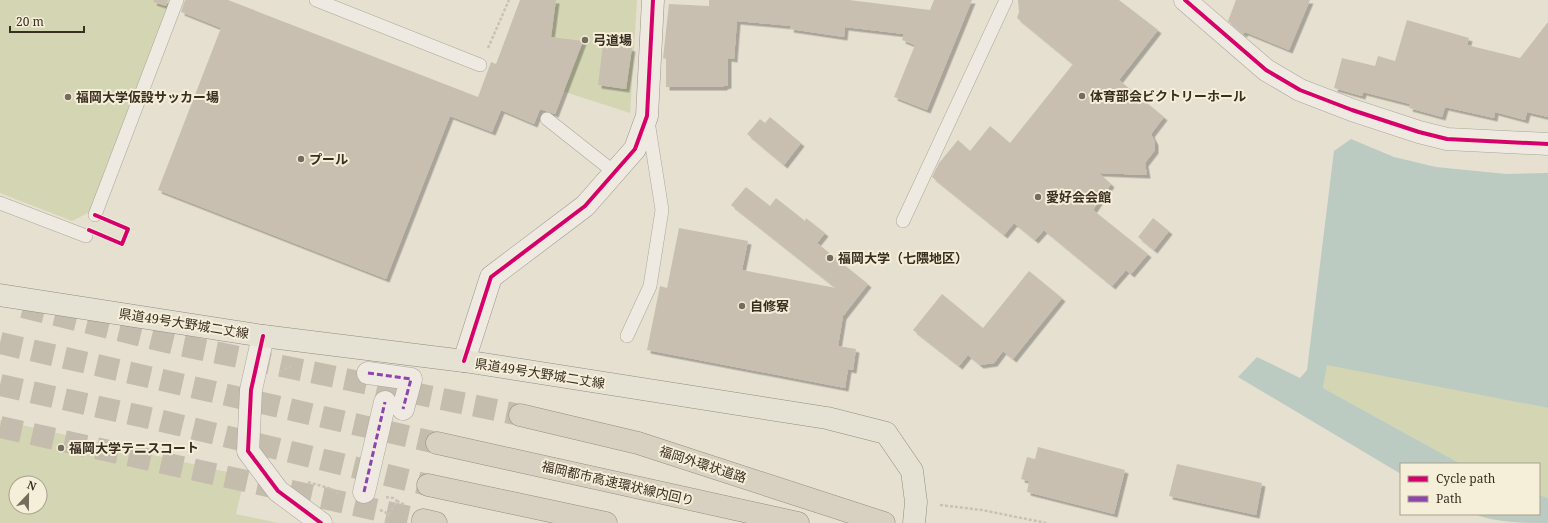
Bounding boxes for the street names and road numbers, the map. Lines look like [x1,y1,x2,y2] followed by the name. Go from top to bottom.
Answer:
[118,304,250,342] street label: 県道49号大野城二丈線
[474,354,606,392] street label: 県道49号大野城二丈線
[657,441,749,487] street label: 福岡外環状道路
[540,457,696,509] street label: 福岡都市高速環状線内回り

